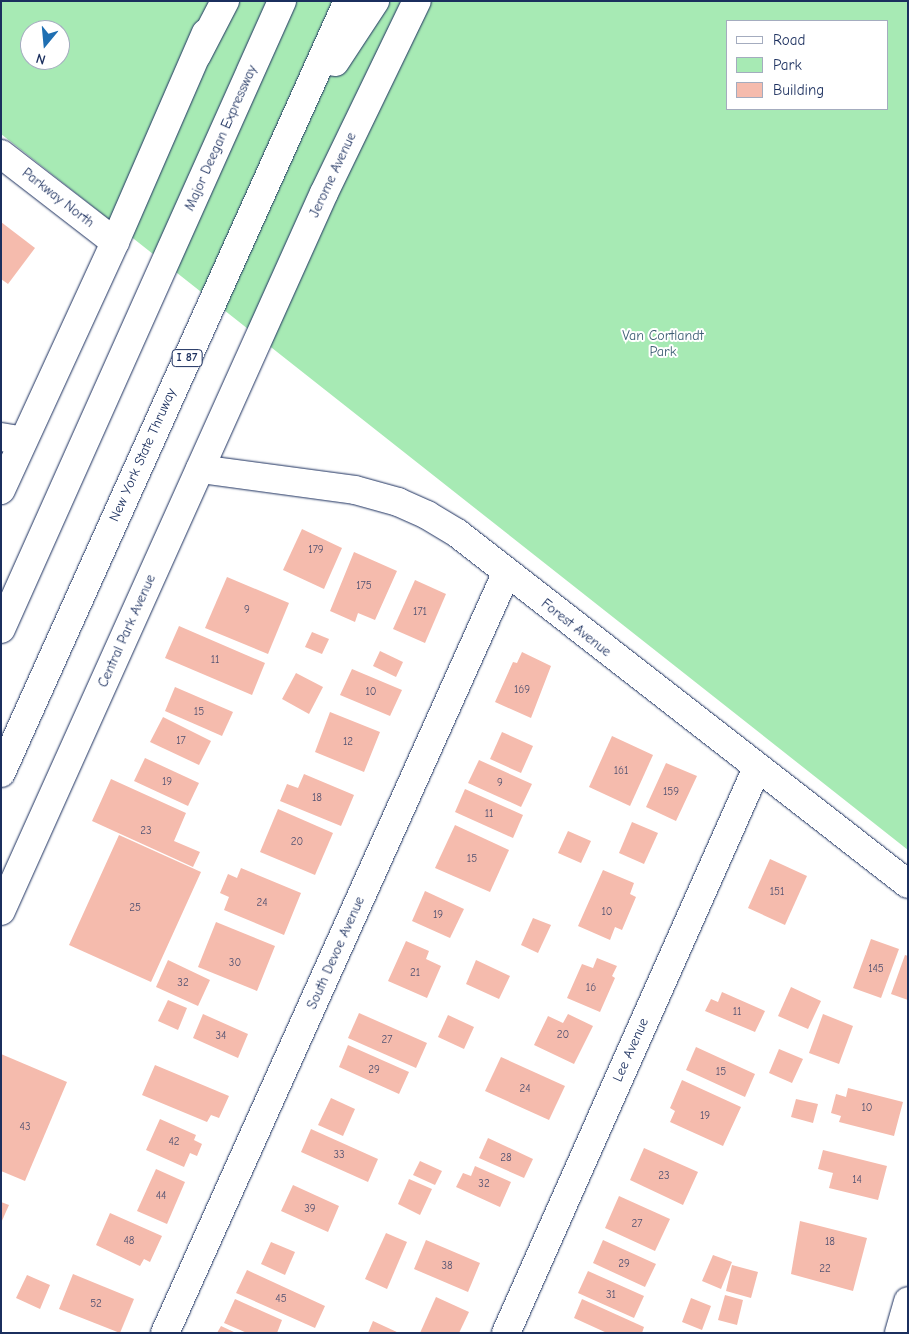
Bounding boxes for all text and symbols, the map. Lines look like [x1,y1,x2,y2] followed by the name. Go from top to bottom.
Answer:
[20,20,70,70] north arrow
[726,20,889,110] legend
[773,31,805,49] text: Road
[34,49,48,68] text: N
[773,56,802,74] text: Park
[181,62,261,214] street label: Major Deegan Expressway
[773,81,824,99] text: Building
[306,130,360,220] street label: Jerome Avenue
[19,165,97,231] street label: Parkway North
[622,328,704,361] park label: Van Cortlandt Park
[171,348,203,368] road number: I 87
[106,386,180,524] street label: New York State Thruway
[308,543,324,557] house number: 179
[95,572,159,690] street label: Central Park Avenue
[356,579,372,593] house number: 175
[538,595,614,661] street label: Forest Avenue
[244,603,250,617] house number: 9
[413,605,427,619] house number: 171
[211,653,219,667] house number: 11
[514,683,530,697] house number: 169
[365,685,377,699] house number: 10
[194,705,204,719] house number: 15
[176,734,186,748] house number: 17
[343,735,353,749] house number: 12
[614,764,628,778] house number: 161
[162,775,172,789] house number: 19
[497,776,503,790] house number: 9
[663,785,679,799] house number: 159
[312,791,322,805] house number: 18
[485,807,493,821] house number: 11
[140,824,152,838] house number: 23
[291,835,303,849] house number: 20
[467,852,477,866] house number: 15
[770,885,784,899] house number: 151
[304,894,368,1012] street label: South Devoe Avenue
[256,896,268,910] house number: 24
[129,901,141,915] house number: 25
[601,905,613,919] house number: 10
[433,908,443,922] house number: 19
[229,956,241,970] house number: 30
[868,962,884,976] house number: 145
[410,966,420,980] house number: 21
[177,976,189,990] house number: 32
[586,981,596,995] house number: 16
[733,1005,741,1019] house number: 11
[609,1015,653,1085] street label: Lee Avenue
[557,1028,569,1042] house number: 20
[216,1029,226,1043] house number: 34
[382,1033,392,1047] house number: 27
[368,1063,380,1077] house number: 29
[716,1065,726,1079] house number: 15
[519,1082,531,1096] house number: 24
[861,1101,873,1115] house number: 10
[700,1109,710,1123] house number: 19
[20,1120,30,1134] house number: 43
[168,1135,180,1149] house number: 42
[333,1148,345,1162] house number: 33
[500,1151,512,1165] house number: 28
[658,1169,670,1183] house number: 23
[852,1173,862,1187] house number: 14
[478,1177,490,1191] house number: 32
[156,1189,166,1203] house number: 44
[304,1202,316,1216] house number: 39
[632,1217,642,1231] house number: 27
[124,1234,134,1248] house number: 48
[825,1235,835,1249] house number: 18
[618,1257,630,1271] house number: 29
[441,1259,453,1273] house number: 38
[819,1262,831,1276] house number: 22
[606,1288,616,1302] house number: 31
[275,1292,287,1306] house number: 45
[90,1297,102,1311] house number: 52

